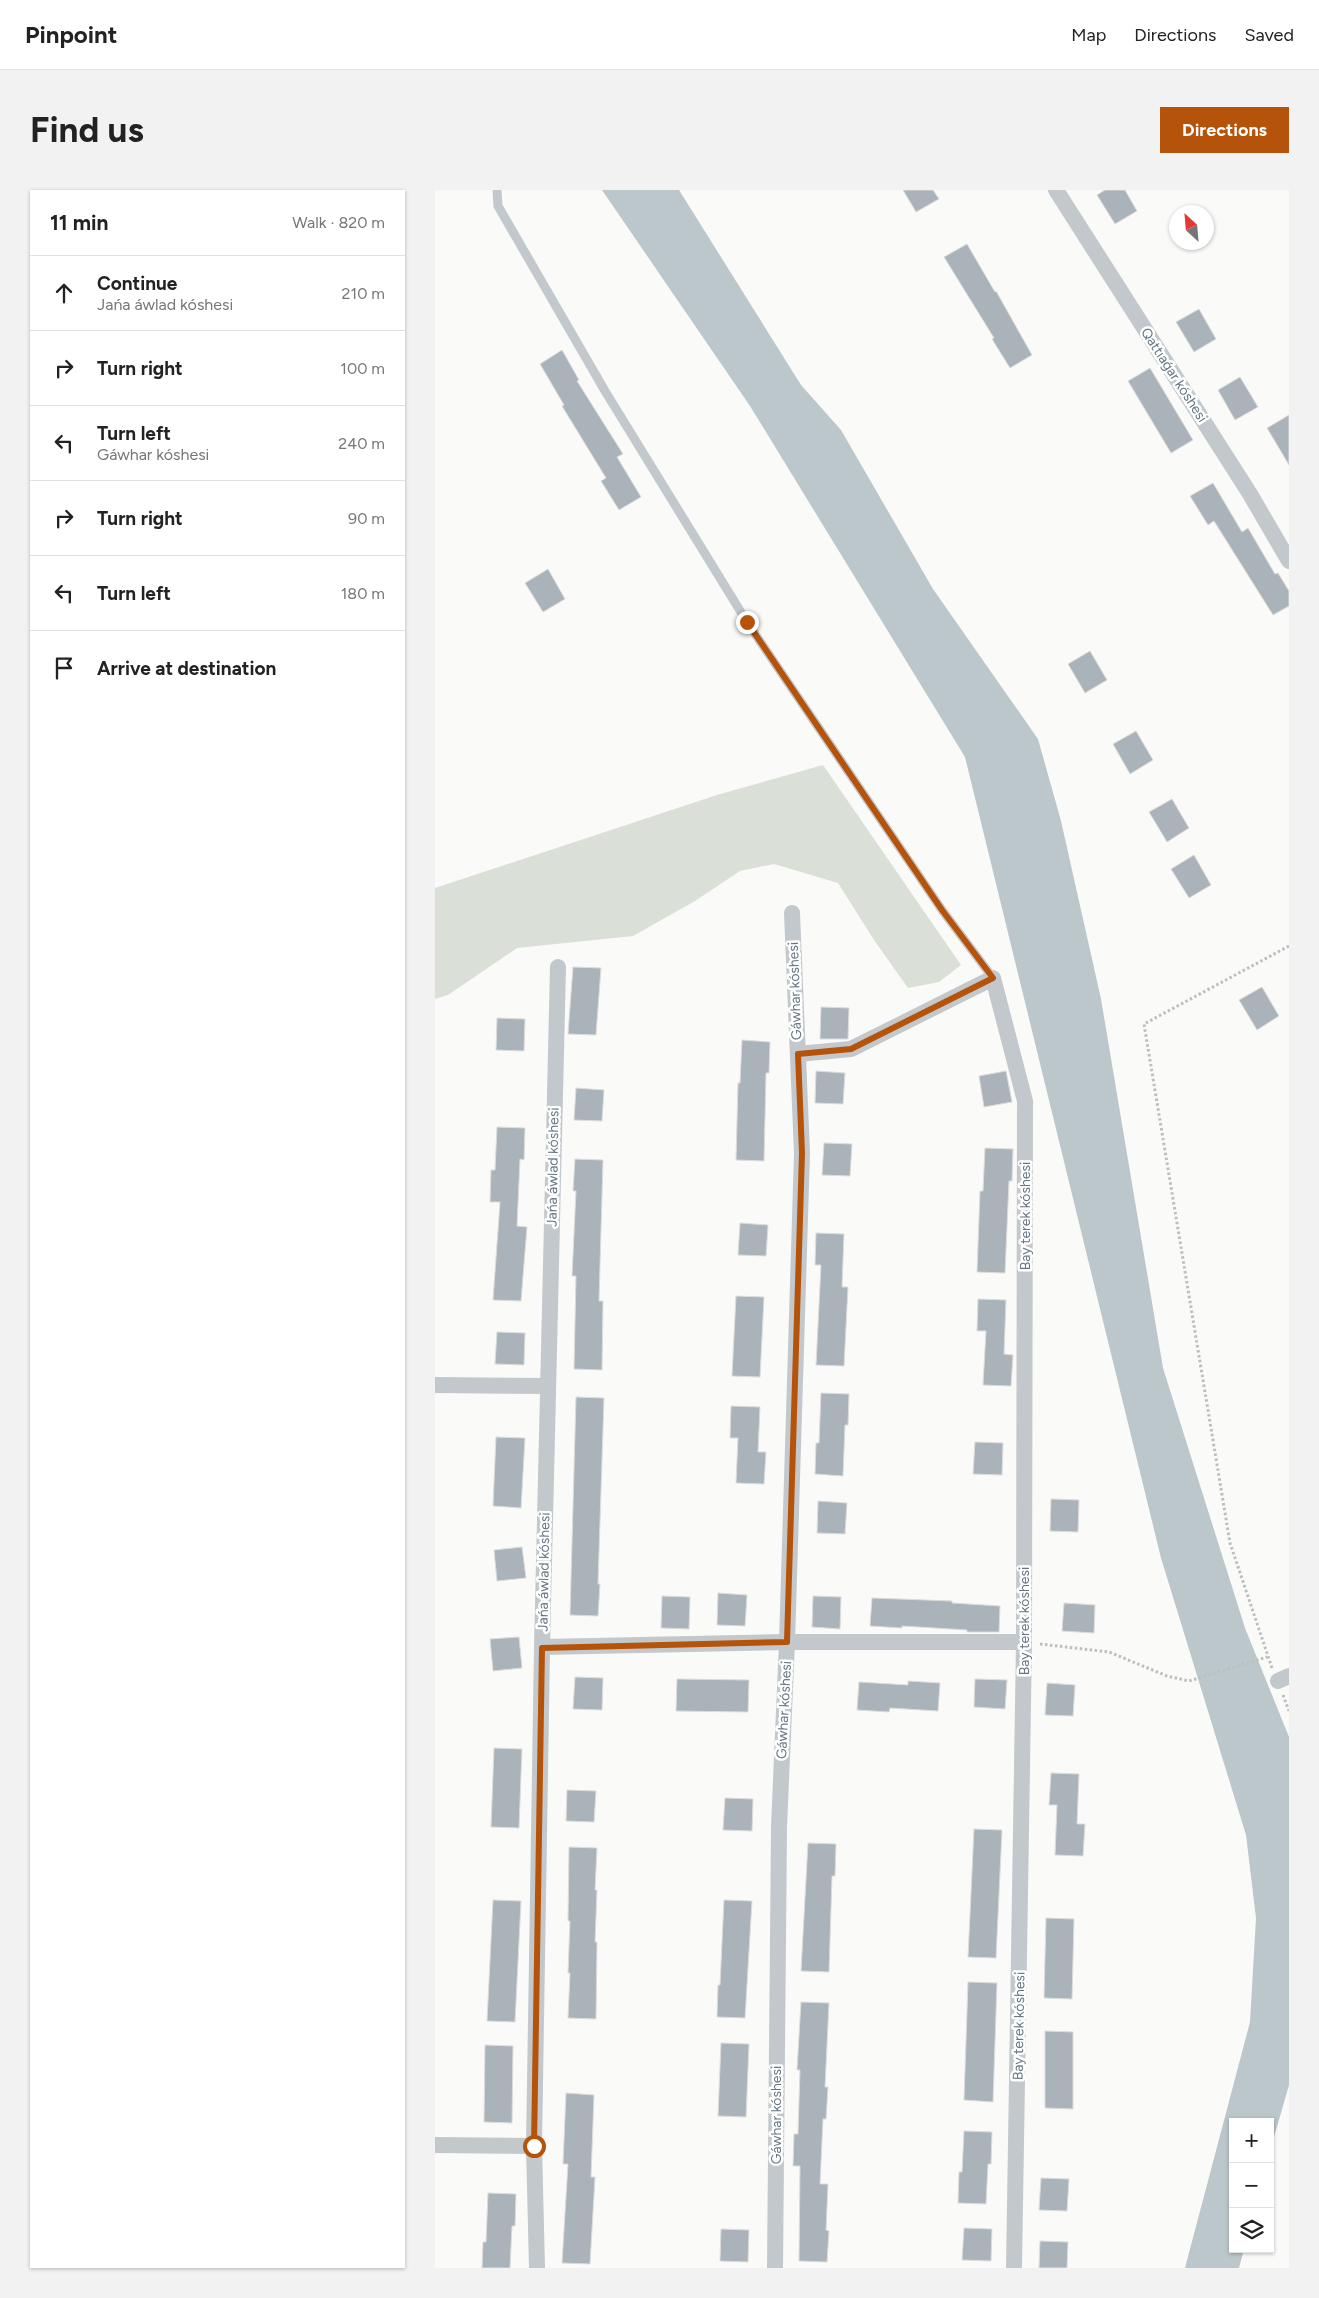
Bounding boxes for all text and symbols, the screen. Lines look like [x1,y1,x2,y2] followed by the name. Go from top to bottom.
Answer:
[25,20,117,49] text: Pinpoint
[1071,24,1106,46] text: Map
[1134,24,1216,46] text: Directions
[1244,24,1294,46] text: Saved
[1160,107,1289,153] button: Directions
[30,109,144,151] text: Find us
[1169,205,1214,250] north arrow
[50,210,108,235] text: 11 min
[292,213,385,232] text: Walk · 820 m
[97,272,177,295] text: Continue
[50,279,78,307] icon: ahead
[342,284,385,303] text: 210 m
[97,295,233,314] text: Jańa áwlad kóshesi
[1137,325,1211,425] street label: Qattıaǵar kóshesi
[50,354,78,382] icon: right
[97,357,183,380] text: Turn right
[340,359,385,378] text: 100 m
[97,422,171,445] text: Turn left
[50,429,78,457] icon: left
[338,434,385,453] text: 240 m
[97,445,209,464] text: Gáwhar kóshesi
[50,504,78,532] icon: right
[97,507,183,530] text: Turn right
[348,509,385,528] text: 90 m
[50,579,78,607] icon: left
[97,582,171,605] text: Turn left
[341,584,385,603] text: 180 m
[736,611,759,634] route end
[50,654,78,682] icon: arrive
[97,657,276,680] text: Arrive at destination
[785,942,805,1040] street label: Gáwhar kóshesi
[543,1107,563,1227] street label: Jańa áwlad kóshesi
[1017,1162,1034,1270] street label: Bay terek kóshesi
[534,1512,554,1632] street label: Jańa áwlad kóshesi
[1016,1567,1033,1675] street label: Bay terek kóshesi
[773,1660,795,1760] street label: Gáwhar kóshesi
[1010,1972,1028,2080] street label: Bay terek kóshesi
[768,2066,785,2164] street label: Gáwhar kóshesi
[1229,2118,1274,2253] map controls
[1229,2118,1274,2163] button: +
[523,2135,546,2158] route start
[1229,2163,1274,2208] button: −
[1229,2208,1274,2253] button: layers

